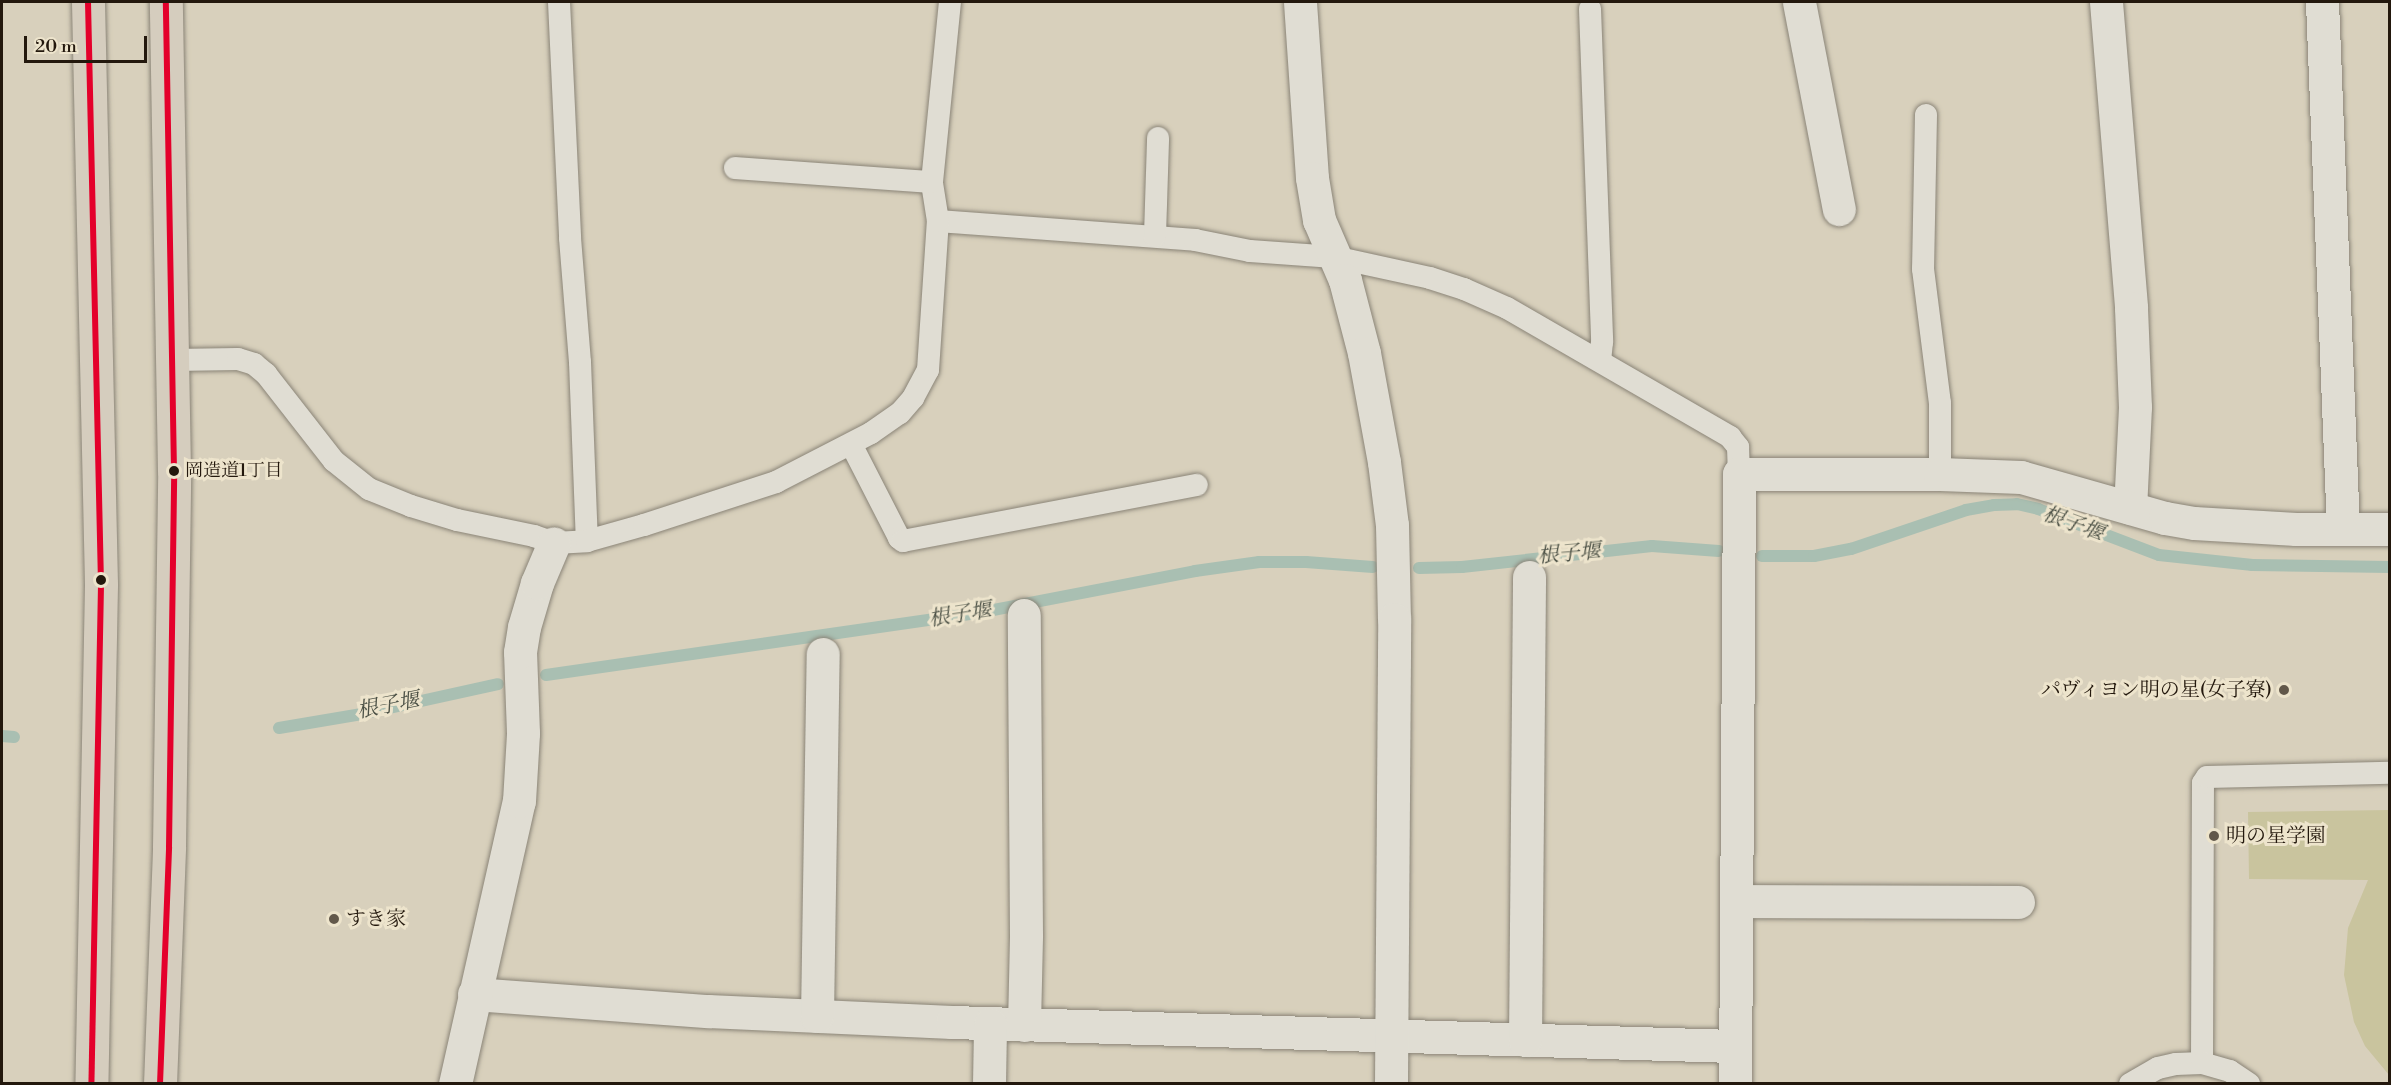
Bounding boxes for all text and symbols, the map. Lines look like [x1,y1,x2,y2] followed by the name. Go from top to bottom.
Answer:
[27,24,150,62] scale bar
[35,35,77,58] text: 20 m
[185,460,283,482] place label: 岡造道1丁目
[168,465,180,477] marker: 岡造道1丁目
[2039,501,2107,547] water label: 根子堰
[1537,539,1601,569] water label: 根子堰
[95,574,107,586] unlabelled marker
[927,598,993,632] water label: 根子堰
[2040,678,2272,702] place label: パヴィヨン明の星(女子寮)
[2277,683,2291,697] marker: パヴィヨン明の星(女子寮)
[355,688,421,724] water label: 根子堰
[2226,824,2326,848] place label: 明の星学園
[2207,829,2221,843] marker: 明の星学園
[346,907,406,931] place label: すき家
[327,912,341,926] marker: すき家

